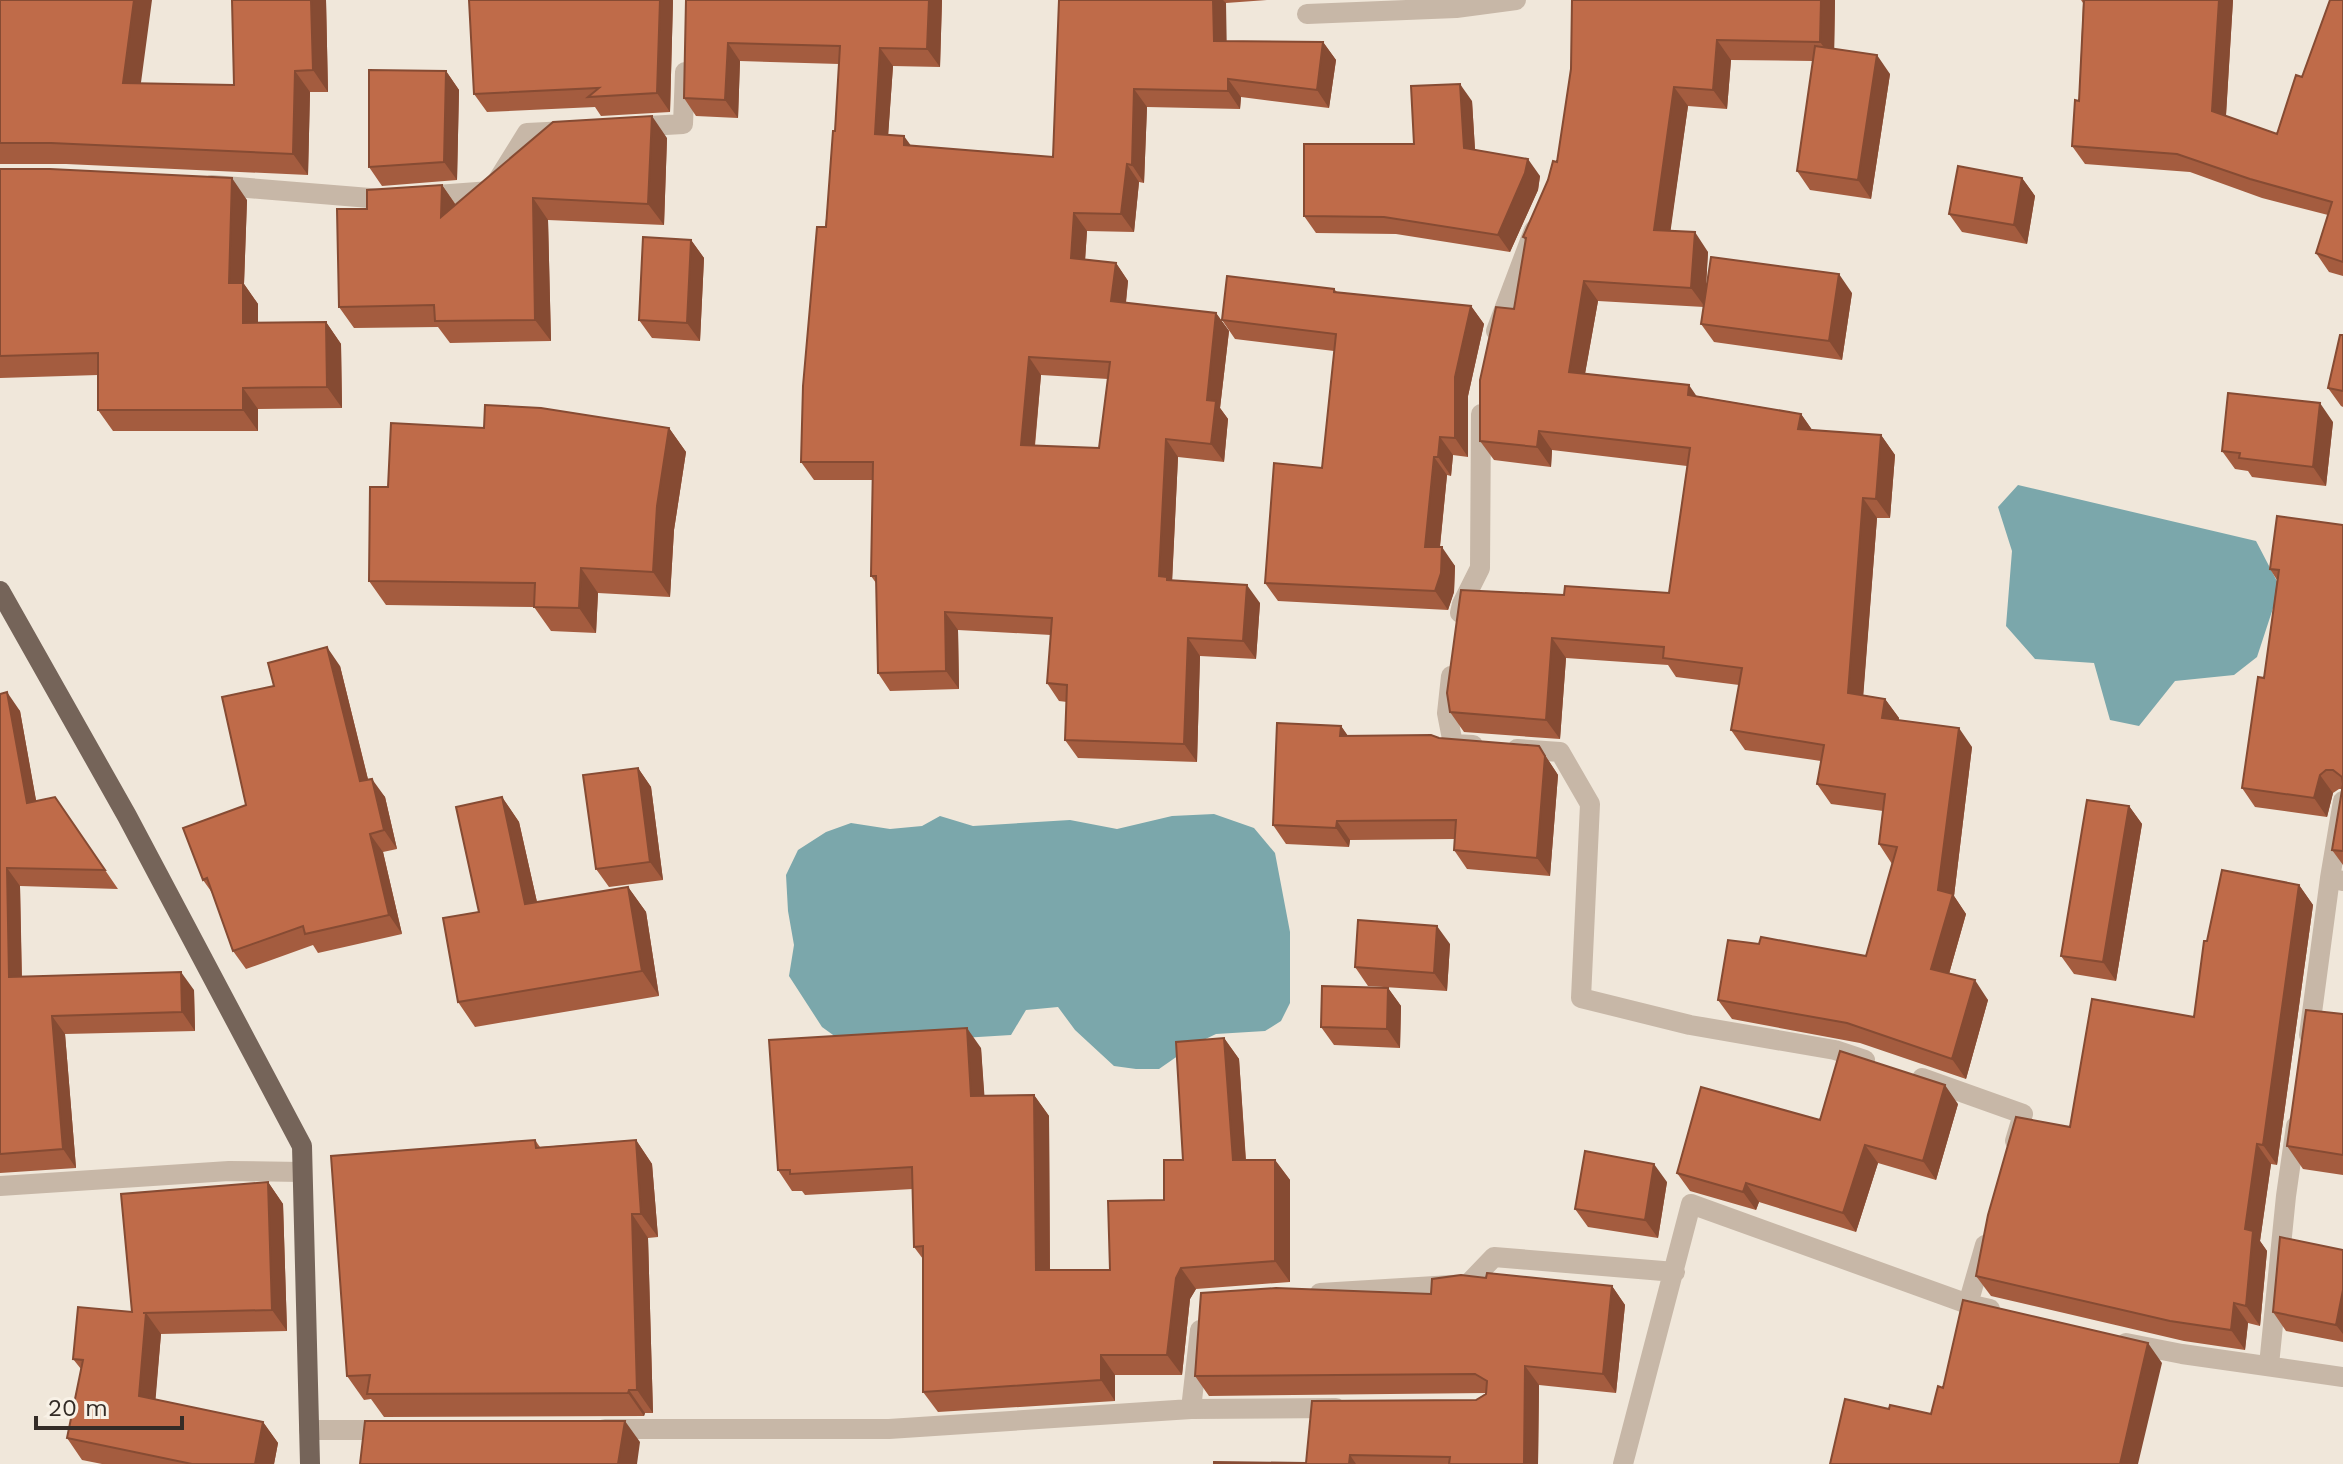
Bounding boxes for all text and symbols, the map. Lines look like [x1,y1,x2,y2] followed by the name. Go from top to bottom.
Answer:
[36,1380,182,1430] scale bar
[48,1394,108,1422] text: 20 m

